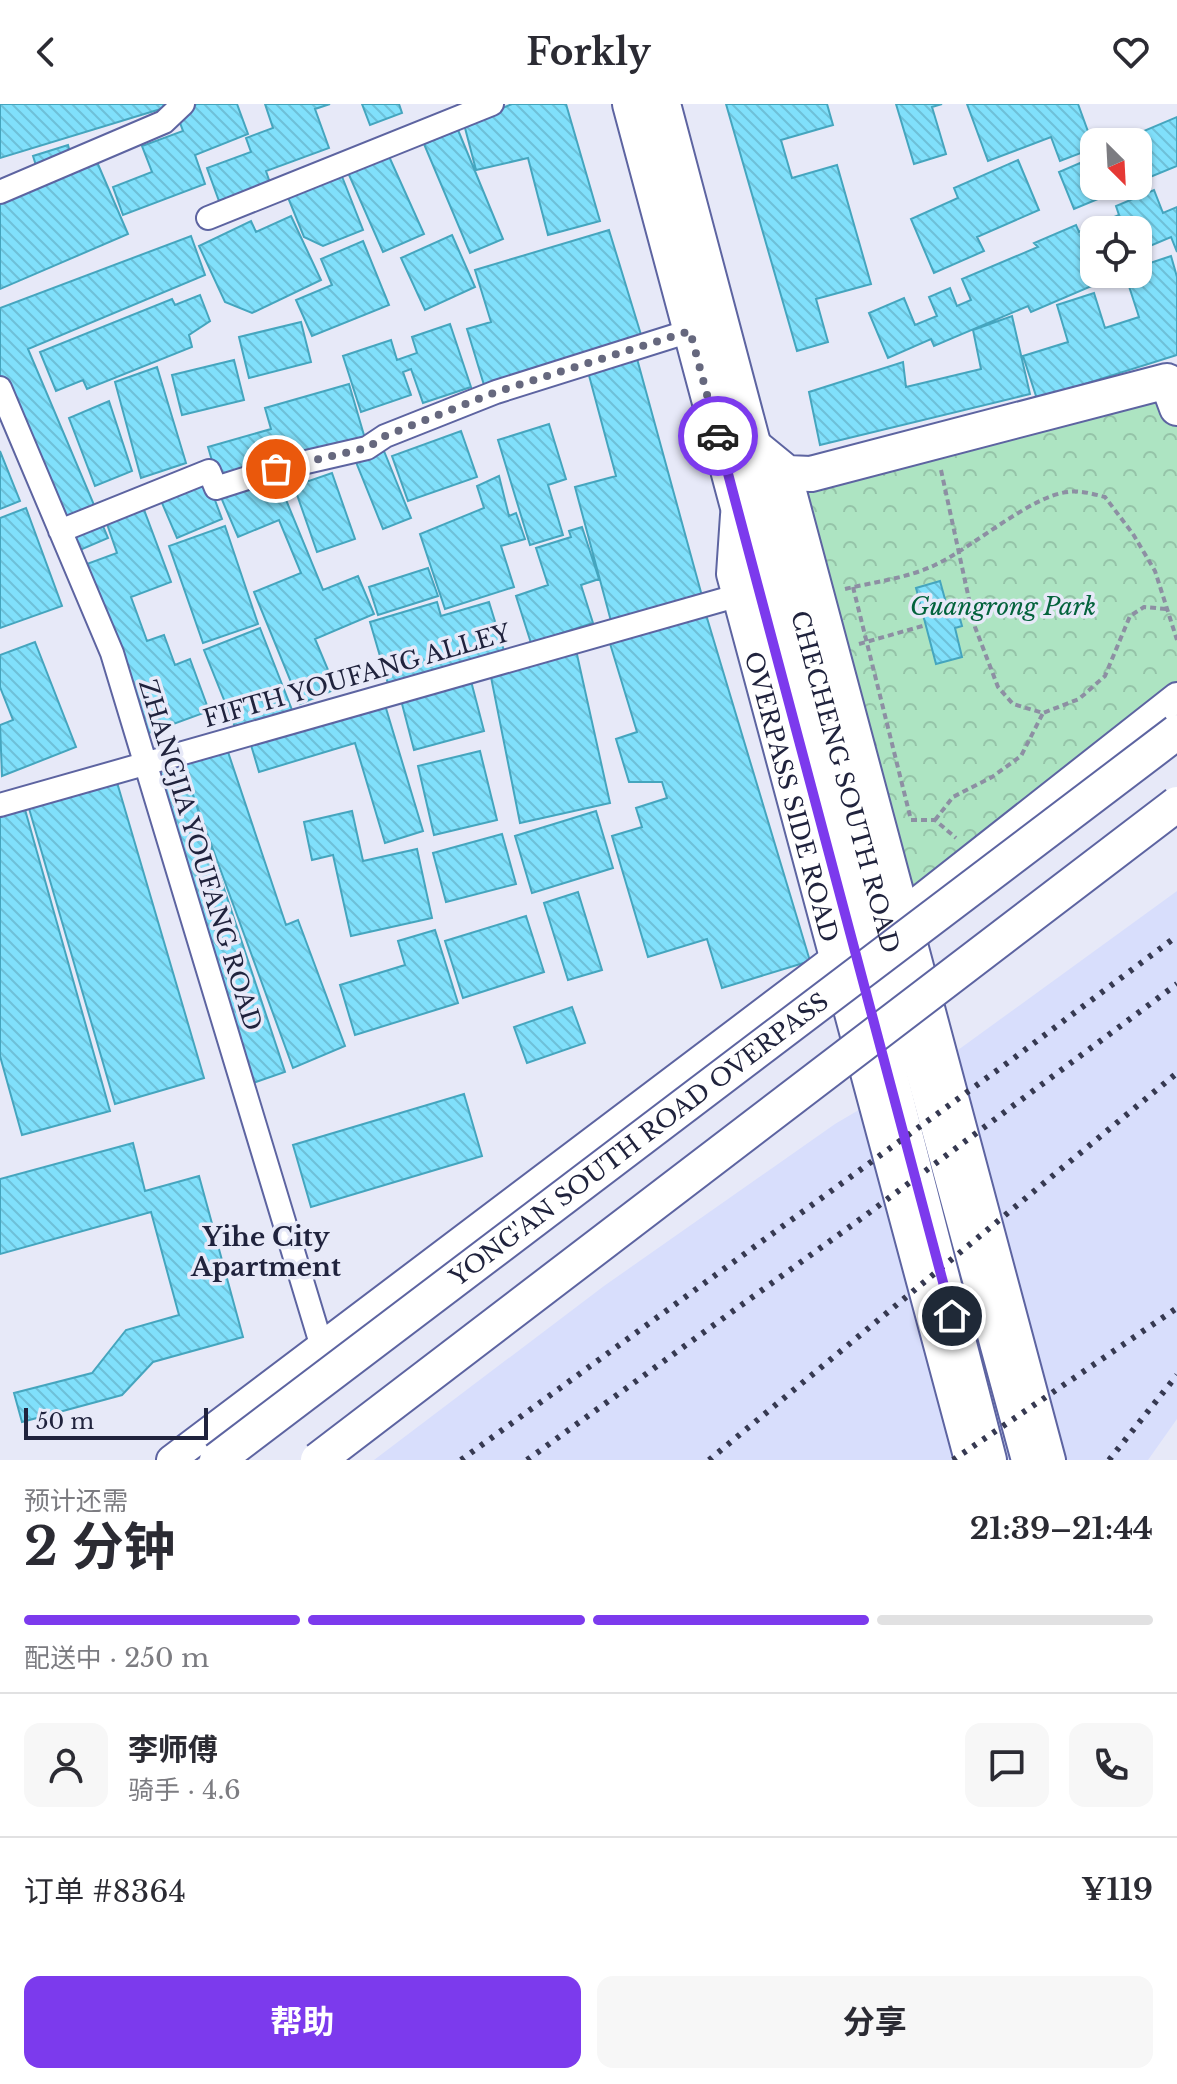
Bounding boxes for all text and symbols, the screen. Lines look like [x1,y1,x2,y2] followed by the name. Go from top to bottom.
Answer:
[24,30,68,74] icon: back
[526,30,651,75] text: Forkly
[1109,30,1153,74] icon: heart
[1080,128,1152,200] north arrow
[1080,128,1152,288] map controls
[1080,216,1152,288] button: locate
[678,396,758,476] courier
[696,414,740,458] icon: car
[242,435,310,503] pin
[254,447,298,491] icon: bag
[910,592,1096,621] park label: Guangrong Park
[785,608,906,956] street label: CHECHENG SOUTH ROAD
[200,618,514,733] street label: FIFTH YOUFANG ALLEY
[739,648,844,945] street label: OVERPASS SIDE ROAD
[133,676,268,1034] street label: ZHANGJIA YOUFANG ROAD
[443,987,834,1293] street label: YONG'AN SOUTH ROAD OVERPASS
[190,1221,341,1283] district label: Yihe City Apartment
[918,1282,986,1350] pin
[930,1294,974,1338] icon: home
[24,1404,208,1440] scale bar
[36,1408,94,1435] text: 50 m
[24,1485,128,1517] text: 预计还需
[970,1510,1153,1547] text: 21:39–21:44
[24,1515,176,1579] text: 2 分钟
[24,1642,209,1674] text: 配送中 · 250 m
[24,1723,108,1807] button: person
[965,1723,1049,1807] button: chat
[1069,1723,1153,1807] button: phone
[128,1731,218,1768] text: 李师傅
[128,1774,241,1806] text: 骑手 · 4.6
[1081,1871,1153,1908] text: ¥119
[24,1873,186,1910] text: 订单 #8364
[24,1976,581,2068] button: 帮助
[597,1976,1153,2068] button: 分享

